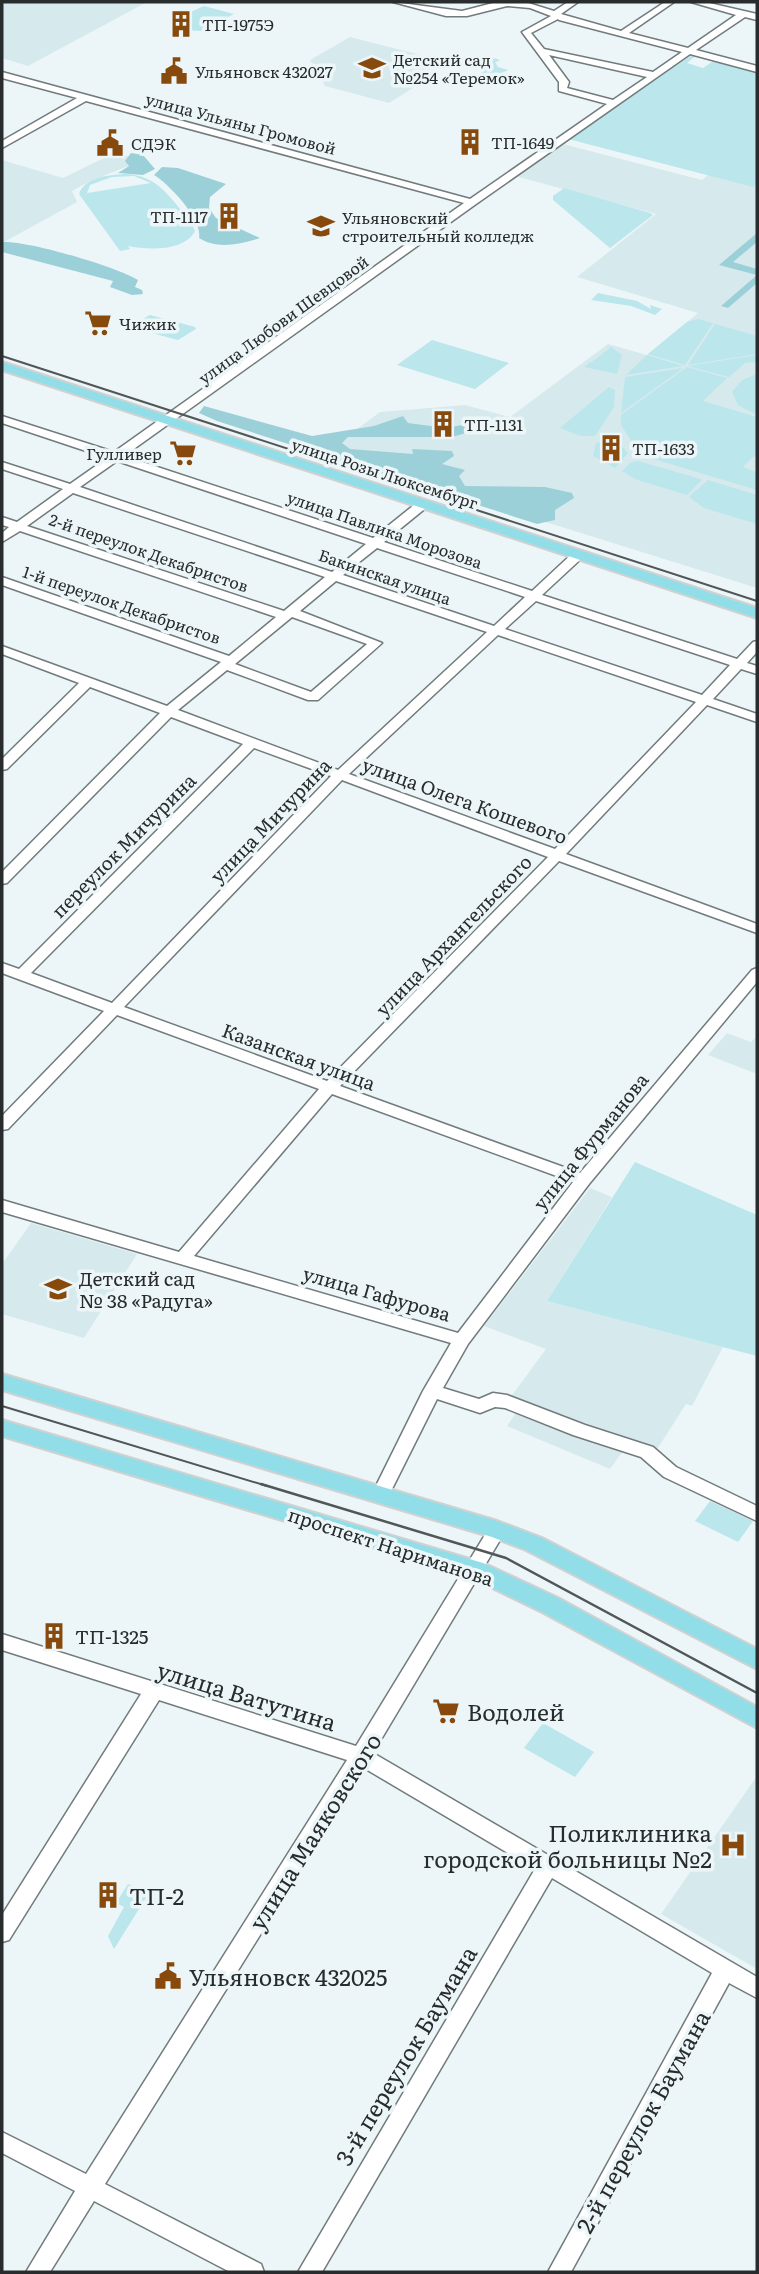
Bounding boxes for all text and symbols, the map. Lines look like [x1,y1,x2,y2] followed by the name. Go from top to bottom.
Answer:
[166,9,196,39] building icon: ТП-1975Э
[202,12,274,36] place label: ТП-1975Э
[393,47,525,89] place label: Детский сад №254 «Теремок»
[357,53,387,83] school or university icon: Детский сад №254 «Теремок»
[159,56,189,86] public building icon: Ульяновск 432027
[195,59,333,83] place label: Ульяновск 432027
[143,86,339,160] street label: улица Ульяны Громовой
[455,127,485,157] building icon: ТП-1649
[95,128,125,158] public building icon: СДЭК
[491,130,554,154] place label: ТП-1649
[131,131,176,155] place label: СДЭК
[214,201,244,231] building icon: ТП-1117
[150,204,208,228] place label: ТП-1117
[342,205,534,247] place label: Ульяновский строительный колледж
[306,211,336,241] school or university icon: Ульяновский строительный колледж
[193,249,373,389] street label: улица Любови Шевцовой
[83,308,113,338] supermarket icon: Чижик
[119,311,177,335] place label: Чижик
[428,409,458,439] building icon: ТП-1131
[464,412,524,436] place label: ТП-1131
[289,431,481,515] street label: улица Розы Люксембург
[596,433,626,463] building icon: ТП-1633
[632,436,695,460] place label: ТП-1633
[168,438,198,468] supermarket icon: Гулливер
[86,441,162,465] place label: Гулливер
[284,484,486,574] street label: улица Павлика Морозова
[46,507,252,597] street label: 2-й переулок Декабристов
[315,542,455,610] street label: Бакинская улица
[20,559,224,649] street label: 1-й переулок Декабристов
[359,750,571,850] street label: улица Олега Кошевого
[203,751,338,889] street label: улица Мичурина
[44,766,202,924] street label: переулок Мичурина
[368,848,538,1022] street label: улица Архангельского
[218,1015,380,1097] street label: Казанская улица
[526,1066,655,1216] street label: улица Фурманова
[300,1259,455,1328] street label: улица Гафурова
[79,1264,213,1314] place label: Детский сад № 38 «Радуга»
[43,1274,73,1304] school or university icon: Детский сад № 38 «Радуга»
[285,1500,498,1593] street label: проспект Нариманова
[39,1621,69,1651] building icon: ТП-1325
[75,1622,149,1650] place label: ТП-1325
[153,1652,341,1739] street label: улица Ватутина
[467,1694,565,1728] place label: Водолей
[431,1696,461,1726] supermarket icon: Водолей
[239,1726,389,1936] street label: улица Маяковского
[423,1815,713,1875] place label: Поликлиника городской больницы №2
[718,1830,748,1860] hospital icon: Поликлиника городской больницы №2
[129,1878,184,1912] place label: ТП-2
[93,1880,123,1910] building icon: ТП-2
[326,1938,484,2171] street label: 3-й переулок Баумана
[189,1959,387,1993] place label: Ульяновск 432025
[153,1961,183,1991] public building icon: Ульяновск 432025
[567,2003,718,2239] street label: 2-й переулок Баумана

